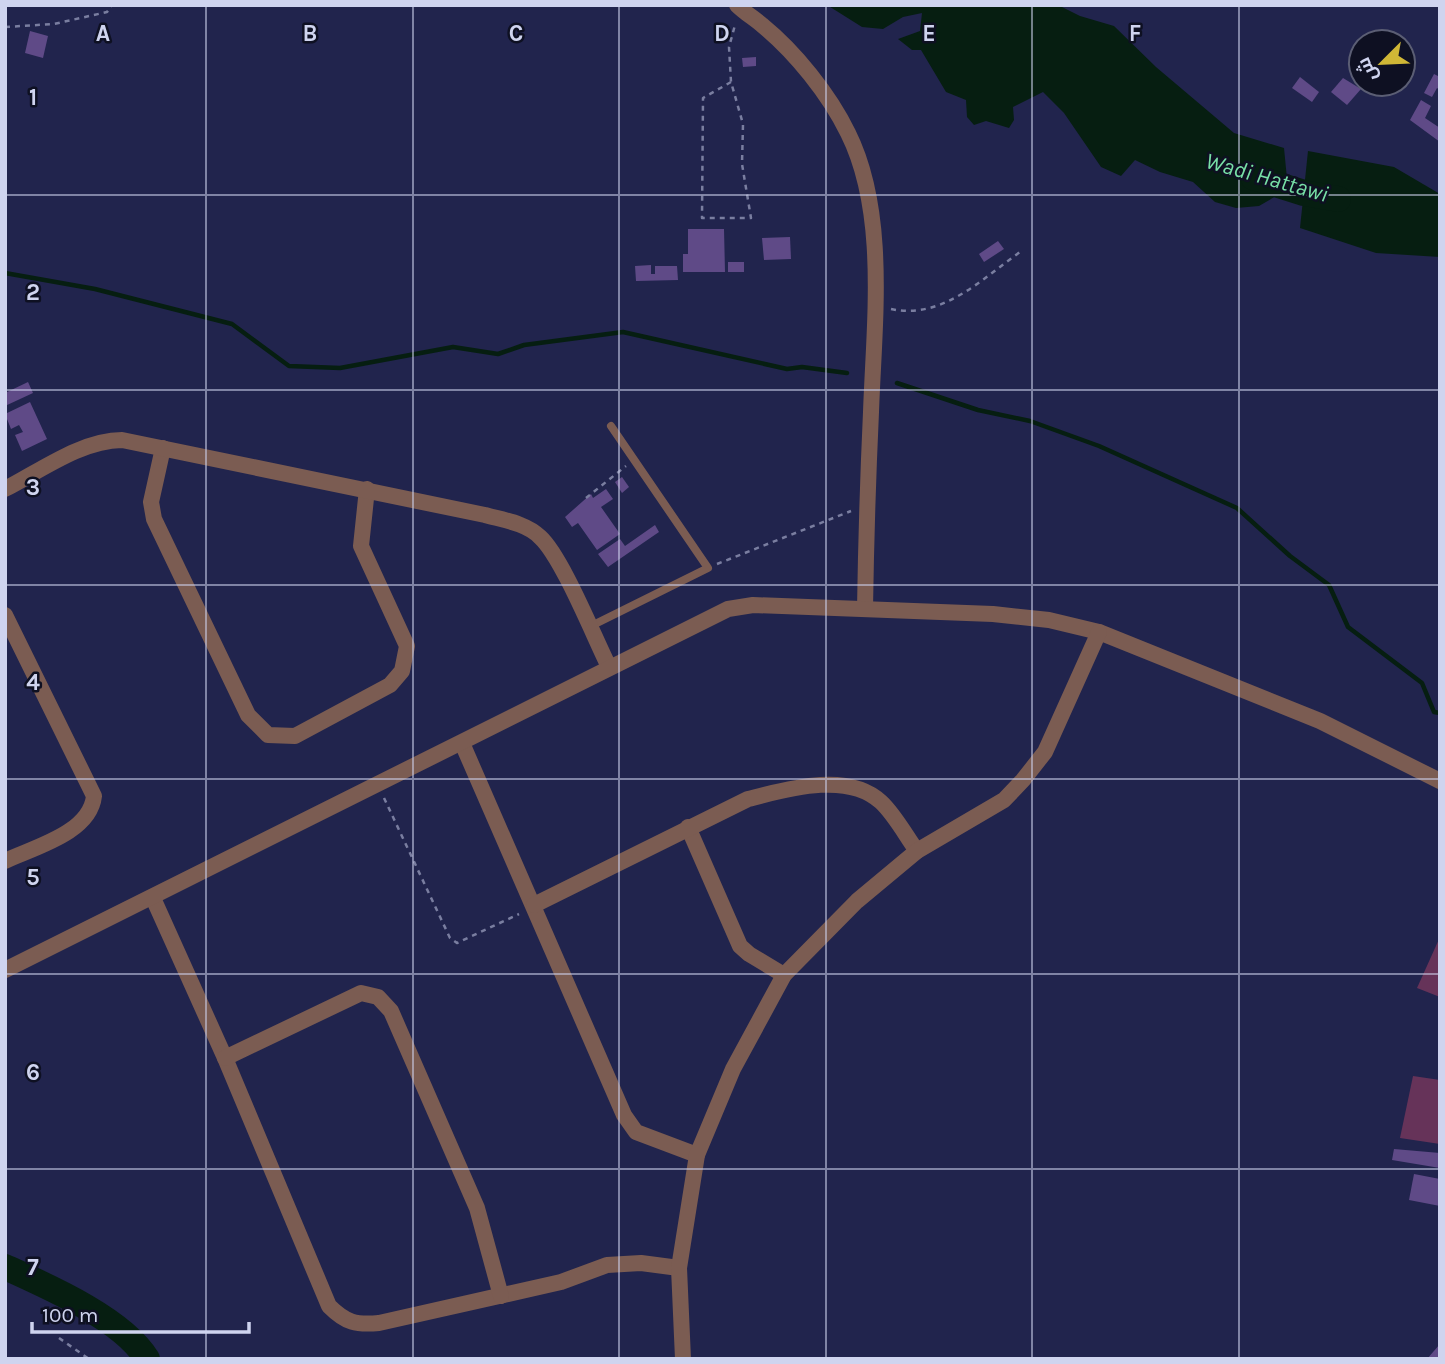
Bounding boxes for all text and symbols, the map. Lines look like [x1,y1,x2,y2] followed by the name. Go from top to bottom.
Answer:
[96,20,110,47] text: A
[303,20,317,47] text: B
[509,20,523,47] text: C
[714,20,730,47] text: D
[922,20,936,47] text: E
[1129,20,1141,47] text: F
[1347,28,1417,98] north arrow
[1352,54,1382,85] text: ش
[29,84,37,111] text: 1
[1202,147,1331,208] water label: Wadi Hattawi
[26,279,40,306] text: 2
[26,474,40,501] text: 3
[26,669,40,696] text: 4
[26,864,40,891] text: 5
[26,1059,40,1086] text: 6
[27,1254,39,1281] text: 7
[32,1290,248,1334] scale bar
[42,1303,99,1327] text: 100 m

